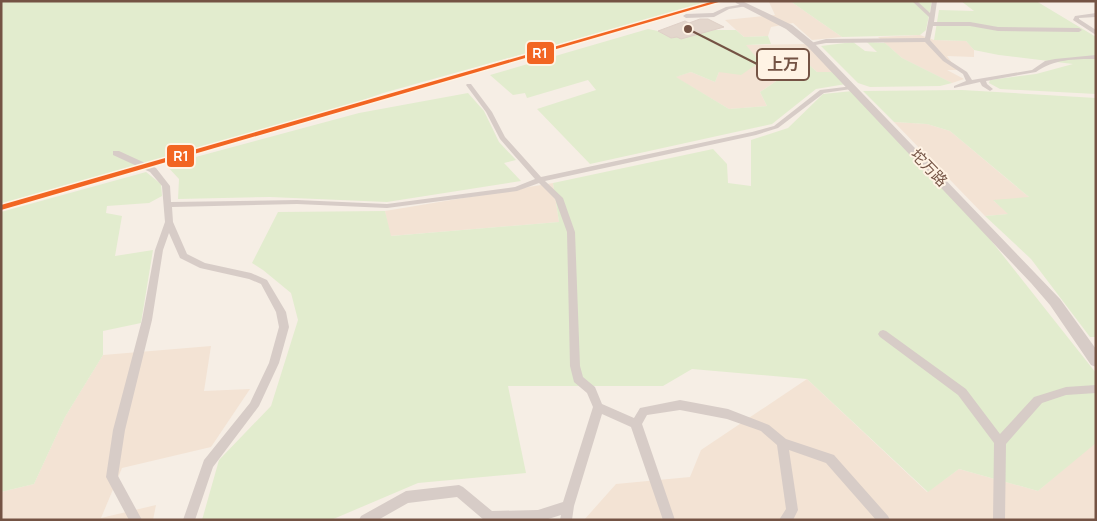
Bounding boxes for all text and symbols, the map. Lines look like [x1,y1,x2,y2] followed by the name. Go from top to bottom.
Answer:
[526,41,555,65] line badge: R1
[532,43,548,62] text: R1
[757,49,809,80] callout: 上万
[767,53,799,75] text: 上万
[166,144,195,168] line badge: R1
[906,144,953,191] street label: 坨万路
[173,146,189,165] text: R1

